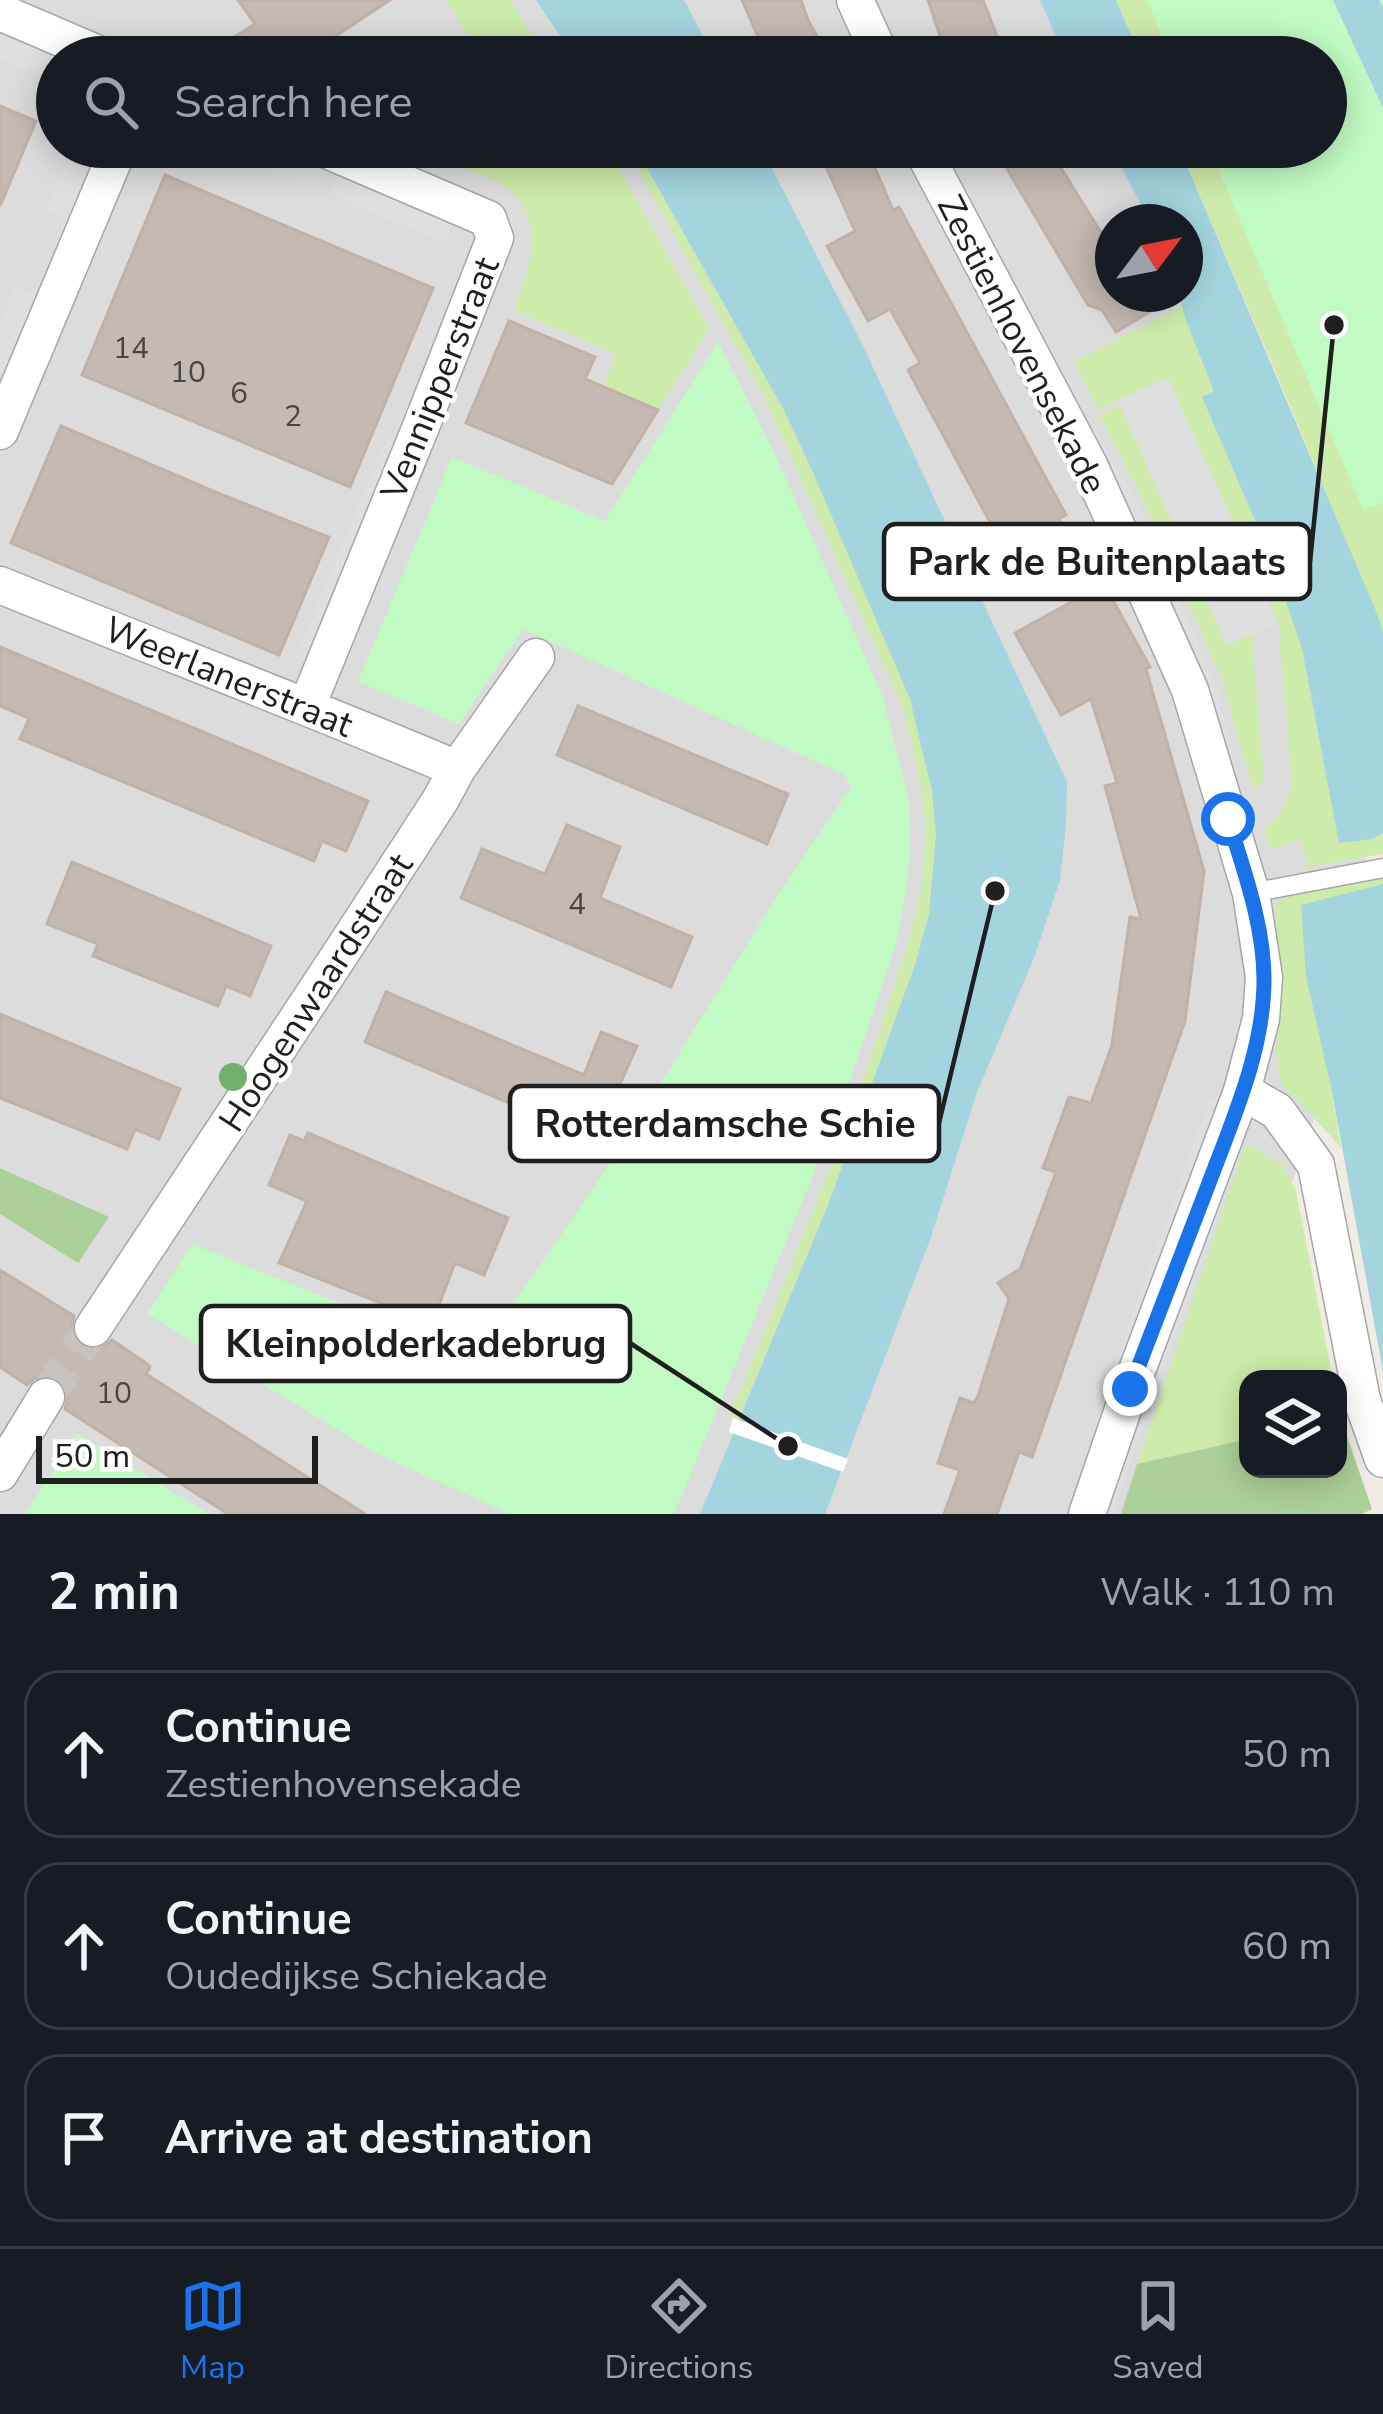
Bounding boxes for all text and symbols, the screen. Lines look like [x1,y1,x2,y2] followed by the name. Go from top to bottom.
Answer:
[36,36,1347,168] search box
[78,69,144,135] icon: search
[174,72,413,133] text: Search here
[925,187,1118,502] street label: Zestienhovensekade
[1095,204,1203,312] north arrow
[369,249,512,508] street label: Vennipperstraat
[113,328,149,369] house number: 14
[170,352,206,393] house number: 10
[230,373,248,414] house number: 6
[284,396,302,437] house number: 2
[884,524,1310,599] callout: Park de Buitenplaats
[908,536,1286,589] text: Park de Buitenplaats
[97,605,360,750] street label: Weerlanerstraat
[1201,792,1255,846] route start
[208,844,425,1142] street label: Hoogenwaardstraat
[568,884,586,925] house number: 4
[510,1086,939,1161] callout: Rotterdamsche Schie
[534,1098,916,1151] text: Rotterdamsche Schie
[201,1306,630,1381] callout: Kleinpolderkadebrug
[225,1318,607,1371] text: Kleinpolderkadebrug
[1103,1362,1157,1416] route end
[1239,1370,1347,1478] map controls
[1239,1370,1347,1478] button: layers
[96,1373,132,1414] house number: 10
[36,1430,318,1483] scale bar
[54,1434,130,1479] text: 50 m
[48,1557,180,1627] text: 2 min
[1100,1566,1335,1619] text: Walk · 110 m
[165,1697,352,1758] text: Continue
[51,1721,117,1787] icon: ahead
[1242,1728,1332,1781] text: 50 m
[165,1758,522,1811] text: Zestienhovensekade
[165,1889,352,1950] text: Continue
[51,1913,117,1979] icon: ahead
[1242,1920,1332,1973] text: 60 m
[165,1950,547,2003] text: Oudedijkse Schiekade
[51,2105,117,2171] icon: arrive
[165,2108,593,2169] text: Arrive at destination
[180,2273,246,2390] tab: Map
[605,2273,753,2390] tab: Directions
[1112,2273,1203,2390] tab: Saved

